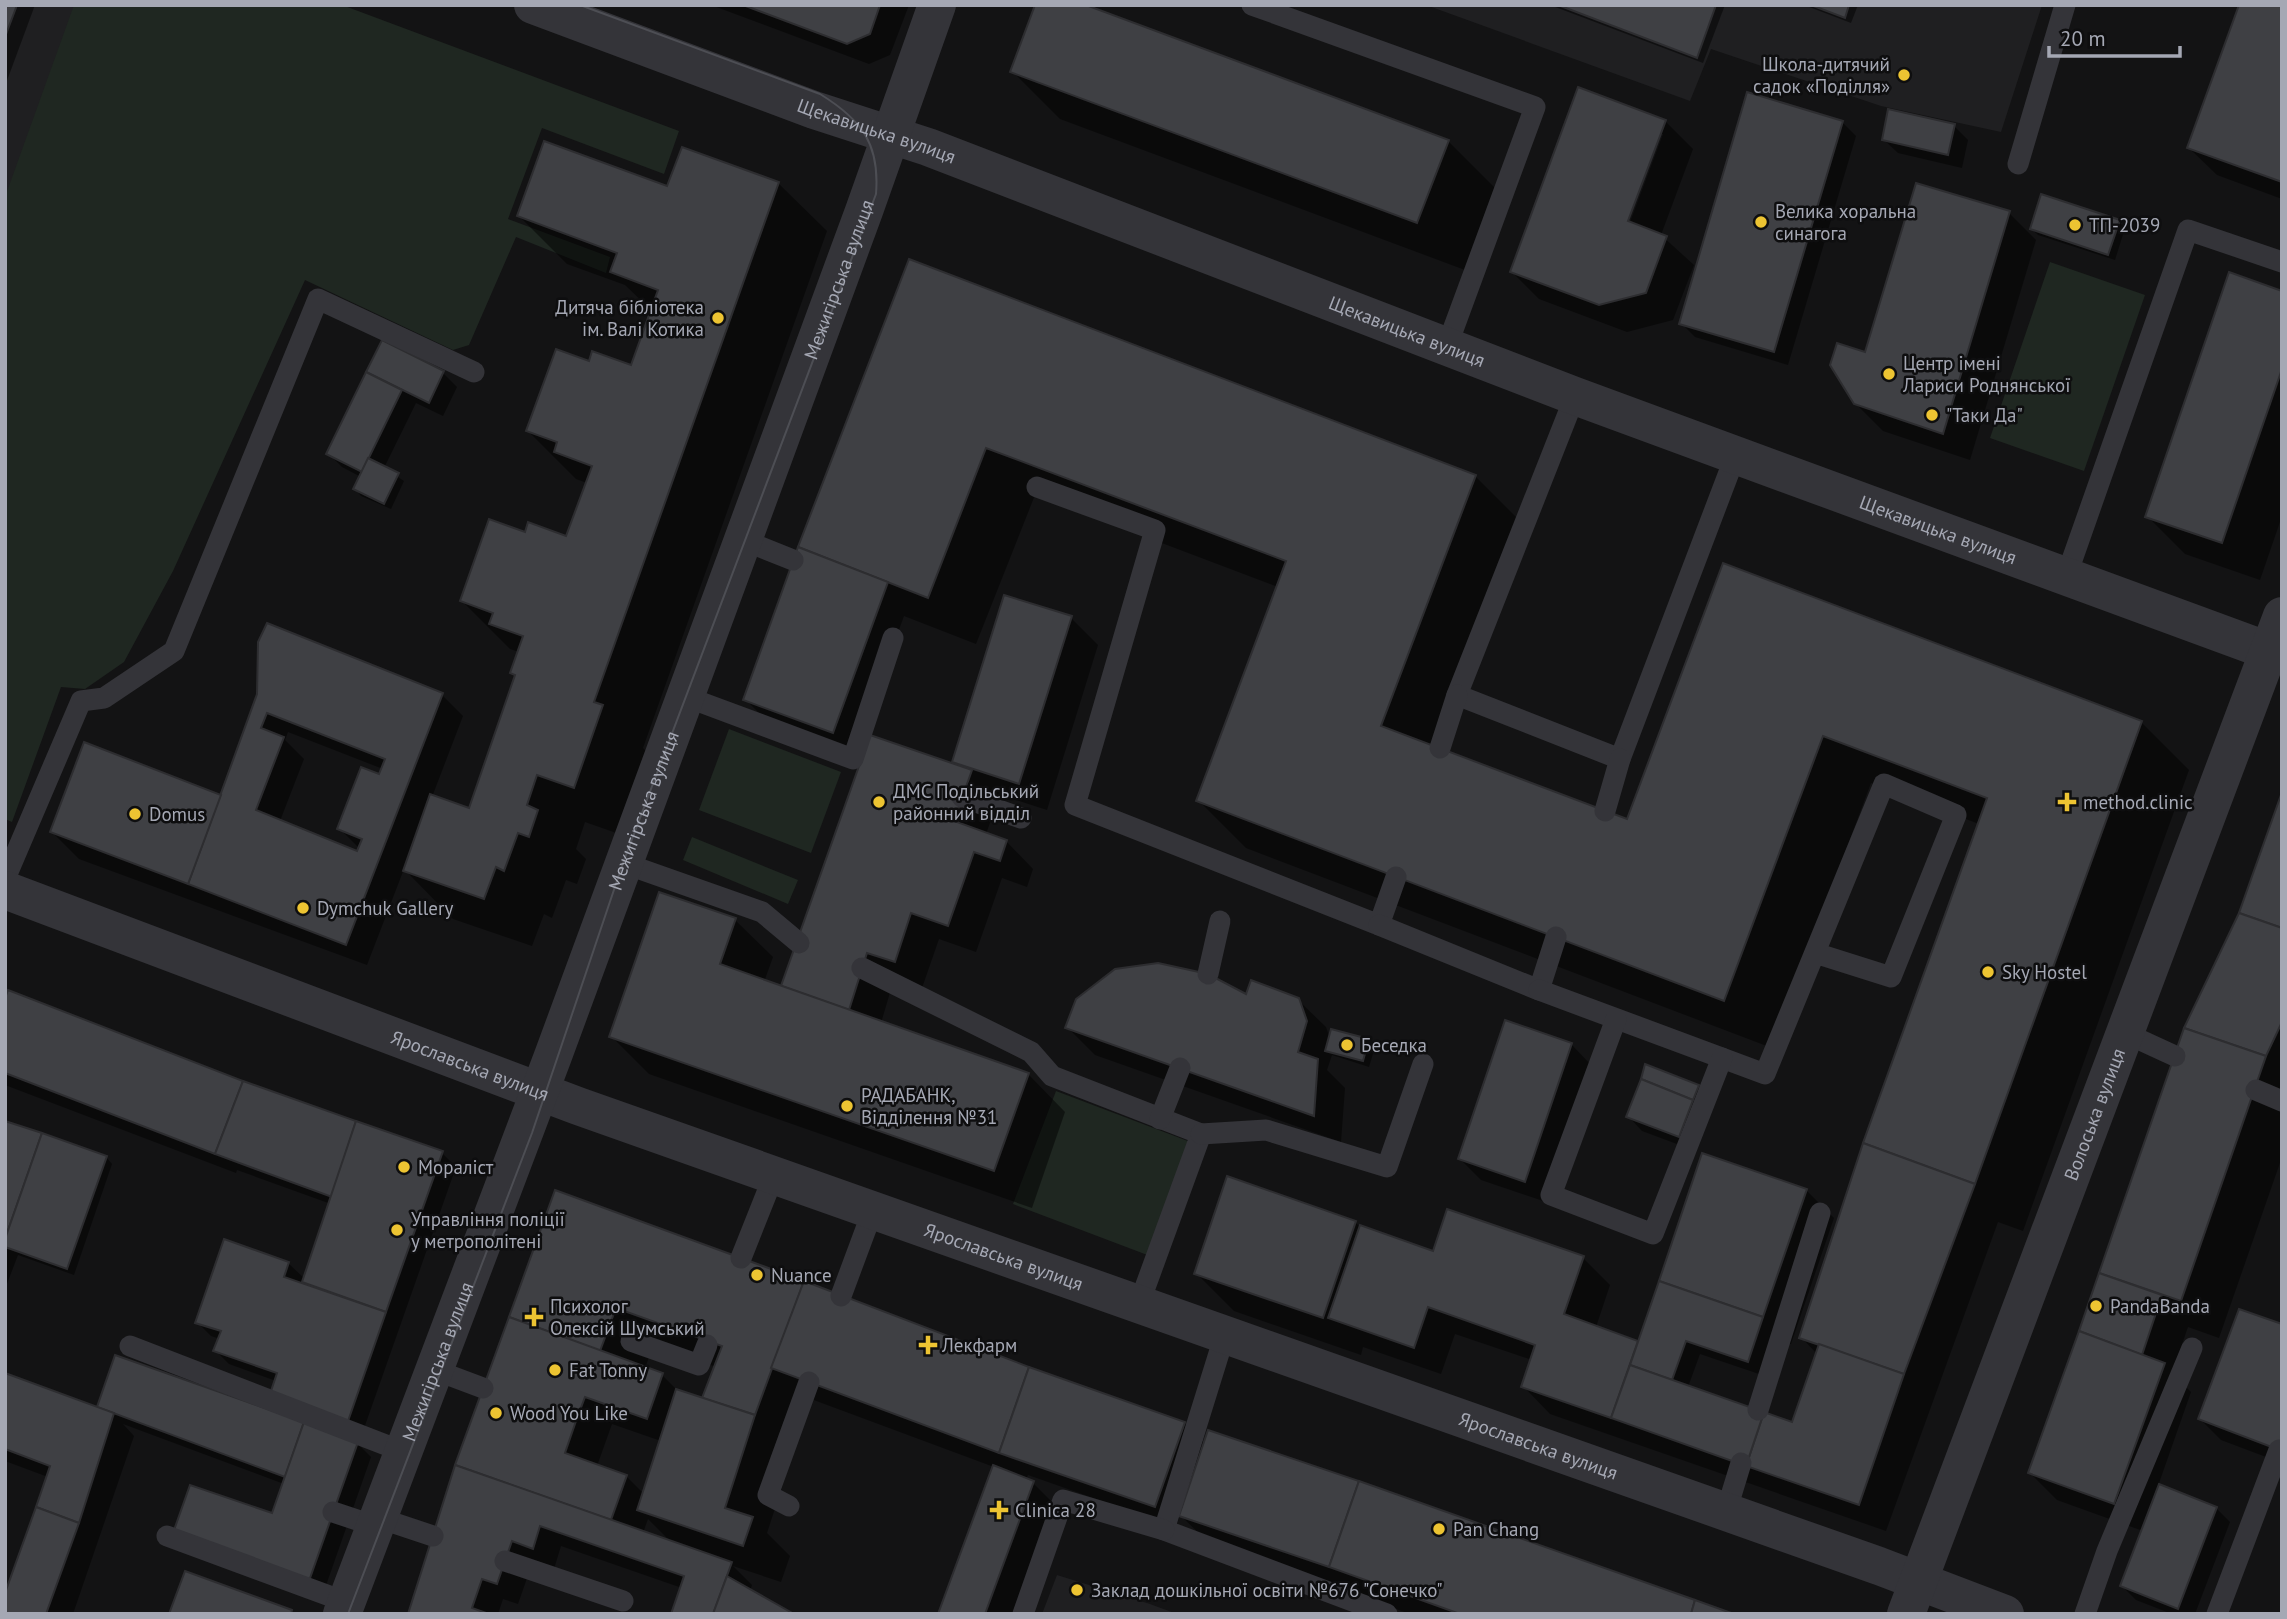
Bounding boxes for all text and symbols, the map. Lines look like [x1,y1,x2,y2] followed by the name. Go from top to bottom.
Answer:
[2049,14,2180,58] scale bar
[2060,25,2106,52] text: 20 m
[1753,52,1890,98] place label: Школа-дитячий садок «Поділля»
[1896,67,1912,83] marker: Школа-дитячий садок «Поділля»
[794,93,959,169] street label: Щекавицька вулиця
[798,196,879,363] street label: Межигірська вулиця
[1775,199,1916,245] place label: Велика хоральна синагога
[2089,213,2160,237] place label: ТП-2039
[1753,214,1769,230] marker: Велика хоральна синагога
[2067,217,2083,233] marker: ТП-2039
[1325,290,1488,372] street label: Щекавицька вулиця
[555,295,704,341] place label: Дитяча бібліотека ім. Валі Котика
[710,310,726,326] marker: Дитяча бібліотека ім. Валі Котика
[1902,351,2071,397] place label: Центр імені Лариси Роднянської
[1881,366,1897,382] marker: Центр імені Лариси Роднянської
[1946,403,2023,427] place label: "Таки Да"
[1924,407,1940,423] marker: "Таки Да"
[1856,490,2020,569] street label: Щекавицька вулиця
[603,728,684,893] street label: Межигірська вулиця
[893,779,1039,825] place label: ДМС Подільський районний відділ
[2083,790,2193,814] place label: method.clinic
[2057,792,2077,812] marker: method.clinic
[871,794,887,810] marker: ДМС Подільський районний відділ
[149,802,205,826] place label: Domus
[127,806,143,822] marker: Domus
[317,896,453,920] place label: Dymchuk Gallery
[295,900,311,916] marker: Dymchuk Gallery
[2002,960,2087,984] place label: Sky Hostel
[1980,964,1996,980] marker: Sky Hostel
[388,1025,552,1106] street label: Ярославська вулиця
[1361,1033,1427,1057] place label: Беседка
[1339,1037,1355,1053] marker: Беседка
[2058,1045,2130,1184] street label: Волоська вулиця
[861,1083,997,1129] place label: РАДАБАНК, Відділення №31
[839,1098,855,1114] marker: РАДАБАНК, Відділення №31
[418,1155,494,1179] place label: Мораліст
[396,1159,412,1175] marker: Мораліст
[411,1207,565,1253] place label: Управління поліції у метрополітені
[921,1217,1086,1296] street label: Ярославська вулиця
[389,1222,405,1238] marker: Управління поліції у метрополітені
[771,1263,832,1287] place label: Nuance
[749,1267,765,1283] marker: Nuance
[396,1278,478,1444] street label: Межигірська вулиця
[550,1294,705,1340] place label: Психолог Олексій Шумський
[2110,1294,2210,1318] place label: PandaBanda
[2088,1298,2104,1314] marker: PandaBanda
[524,1307,544,1327] marker: Психолог Олексій Шумський
[941,1333,1017,1357] place label: Лекфарм
[920,1337,936,1353] marker: Лекфарм
[569,1358,647,1382] place label: Fat Tonny
[547,1362,563,1378] marker: Fat Tonny
[510,1401,628,1425] place label: Wood You Like
[488,1405,504,1421] marker: Wood You Like
[1456,1406,1621,1485] street label: Ярославська вулиця
[1015,1498,1096,1522] place label: Clinica 28
[989,1500,1009,1520] marker: Clinica 28
[1453,1517,1539,1541] place label: Pan Chang
[1431,1521,1447,1537] marker: Pan Chang
[1091,1578,1443,1602] place label: Заклад дошкільної освіти №676 "Сонечко"
[1069,1582,1085,1598] marker: Заклад дошкільної освіти №676 "Сонечко"

